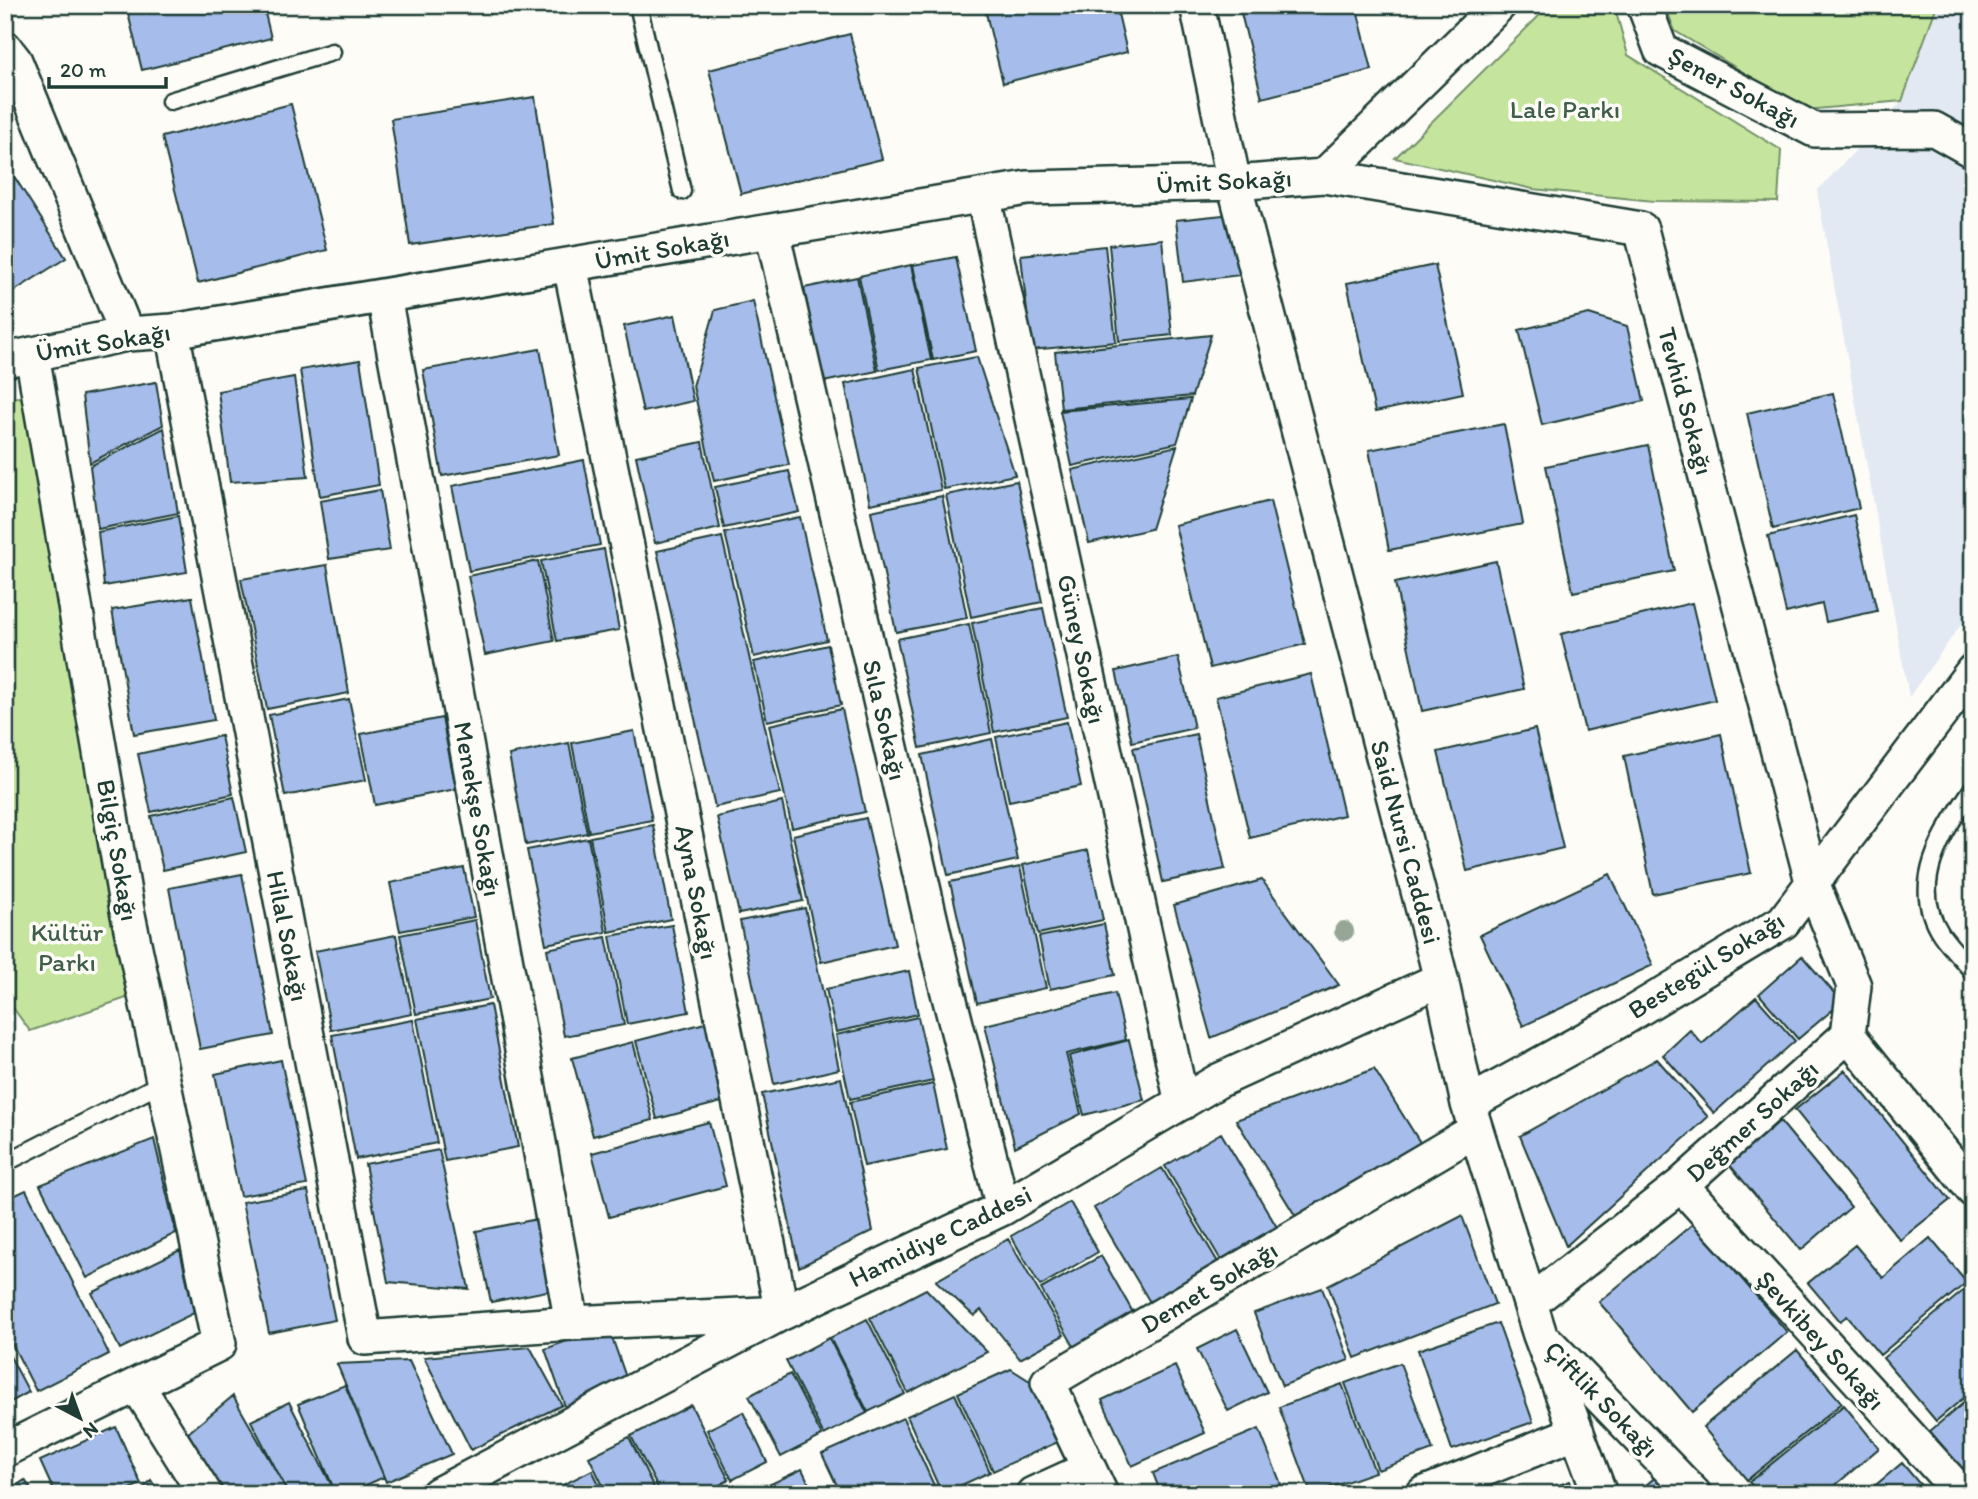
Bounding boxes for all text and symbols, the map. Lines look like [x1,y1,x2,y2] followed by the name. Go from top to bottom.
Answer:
[1663,39,1805,135] street label: Şener Sokağı
[49,46,166,90] scale bar
[60,57,107,82] text: 20 m
[1510,93,1620,125] park label: Lale Parkı
[1155,161,1293,201] street label: Ümit Sokağı
[592,221,732,277] street label: Ümit Sokağı
[33,316,173,368] street label: Ümit Sokağı
[1651,324,1721,478] street label: Tevhid Sokağı
[1051,571,1113,727] street label: Güney Sokağı
[856,657,914,783] street label: Sıla Sokağı
[447,719,509,899] street label: Menekşe Sokağı
[1363,737,1449,947] street label: Said Nursi Caddesi
[90,777,146,923] street label: Bilgiç Sokağı
[668,822,726,962] street label: Ayna Sokağı
[260,868,316,1004] street label: Hilal Sokağı
[1622,904,1790,1026] street label: Bestegül Sokağı
[31,916,104,978] park label: Kültür Parkı
[1679,1053,1825,1189] street label: Değmer Sokağı
[843,1178,1037,1294] street label: Hamidiye Caddesi
[1135,1234,1283,1340] street label: Demet Sokağı
[1750,1263,1892,1417] street label: Şevkibey Sokağı
[1538,1334,1666,1464] street label: Çiftlik Sokağı
[46,1384,116,1454] north arrow
[78,1418,103,1443] text: N

